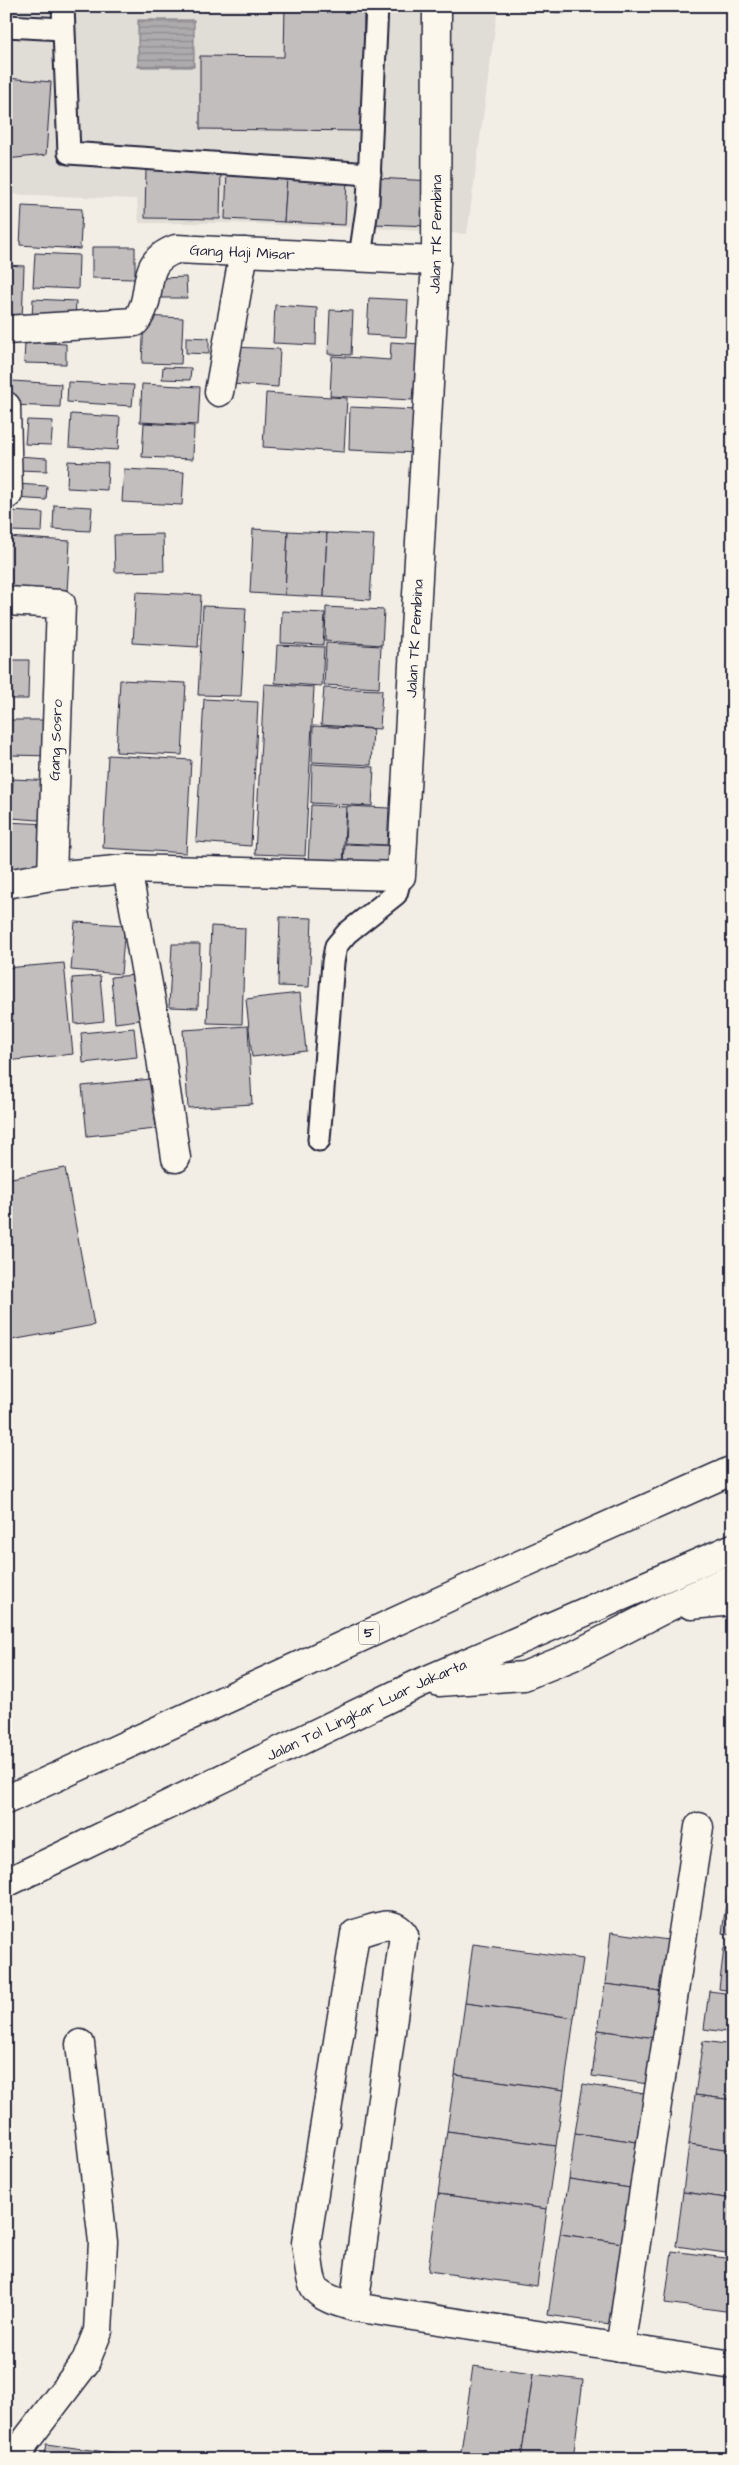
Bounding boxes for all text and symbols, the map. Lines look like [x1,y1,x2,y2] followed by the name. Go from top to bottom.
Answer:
[424,174,447,294] street label: Jalan TK Pembina
[189,239,295,265] street label: Gang Haji Misar
[401,578,428,698] street label: Jalan TK Pembina
[44,698,69,781] street label: Gang Sosro
[359,1622,379,1645] road number: 5
[263,1654,470,1766] street label: Jalan Tol Lingkar Luar Jakarta

